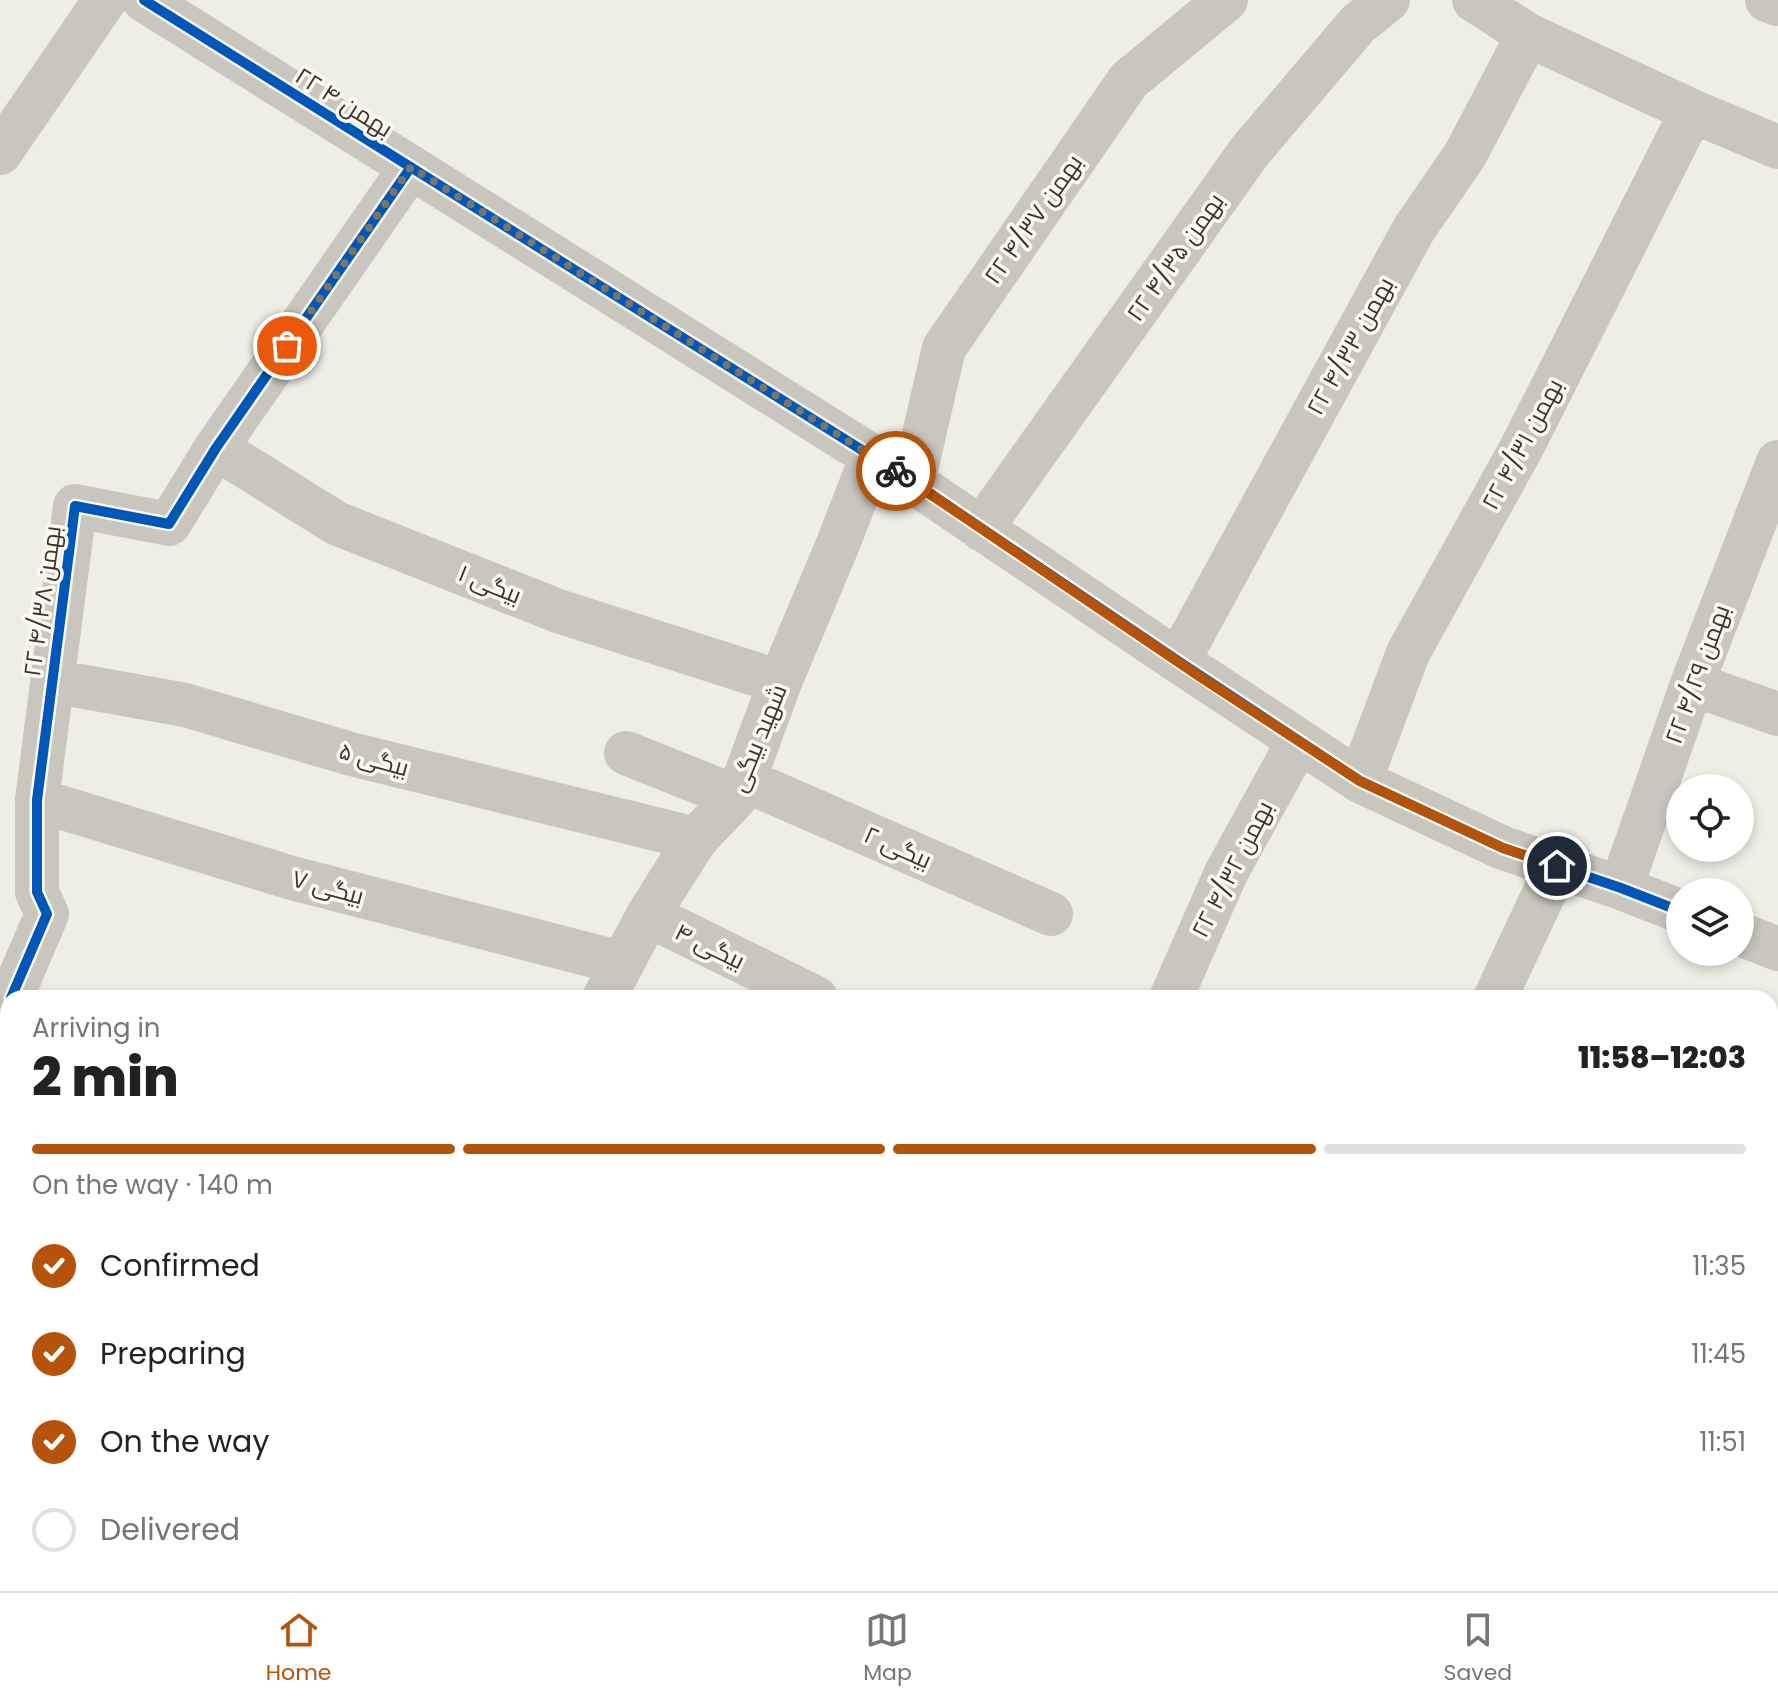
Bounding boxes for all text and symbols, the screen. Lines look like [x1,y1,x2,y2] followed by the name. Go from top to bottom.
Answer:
[289,59,399,145] street label: ۲۲ بهمن ۴
[976,147,1090,291] street label: ۲۲ بهمن ۴/۳۷
[1118,186,1232,328] street label: ۲۲ بهمن ۴/۳۵
[1298,271,1402,421] street label: ۲۲ بهمن ۴/۳۳
[253,312,321,380] pin
[265,324,309,368] icon: bag
[1474,373,1570,515] street label: ۲۲ بهمن ۴/۳۱
[856,431,936,511] courier
[874,449,918,493] icon: bike
[15,523,69,679] street label: ۲۲ بهمن ۴/۳۸
[453,556,527,612] street label: بیگی ۱
[1657,600,1737,748] street label: ۲۲ بهمن ۴/۲۹
[721,679,795,797] street label: شهید بیگی
[335,734,413,784] street label: بیگی ۵
[1666,774,1754,966] map controls
[1666,774,1754,862] button: locate
[1183,795,1281,943] street label: ۲۲ بهمن ۴/۳۲
[859,818,937,876] street label: بیگی ۲
[1523,832,1591,900] pin
[1535,844,1579,888] icon: home
[288,862,368,912] street label: بیگی ۷
[1666,878,1754,966] button: layers
[669,915,751,977] street label: بیگی ۴
[32,1010,161,1046] text: Arriving in
[1578,1036,1746,1079] text: 11:58–12:03
[32,1041,179,1114] text: 2 min
[32,1167,273,1203] text: On the way · 140 m
[32,1244,76,1288] icon: check
[100,1244,260,1287] text: Confirmed
[1692,1248,1746,1284] text: 11:35
[32,1332,76,1376] icon: check
[100,1332,246,1375] text: Preparing
[1691,1336,1746,1372] text: 11:45
[32,1420,76,1464] icon: check
[100,1420,269,1463] text: On the way
[1699,1424,1746,1460] text: 11:51
[100,1508,240,1551] text: Delivered
[266,1608,331,1689] tab: Home
[863,1608,912,1689] tab: Map
[1444,1608,1512,1689] tab: Saved

